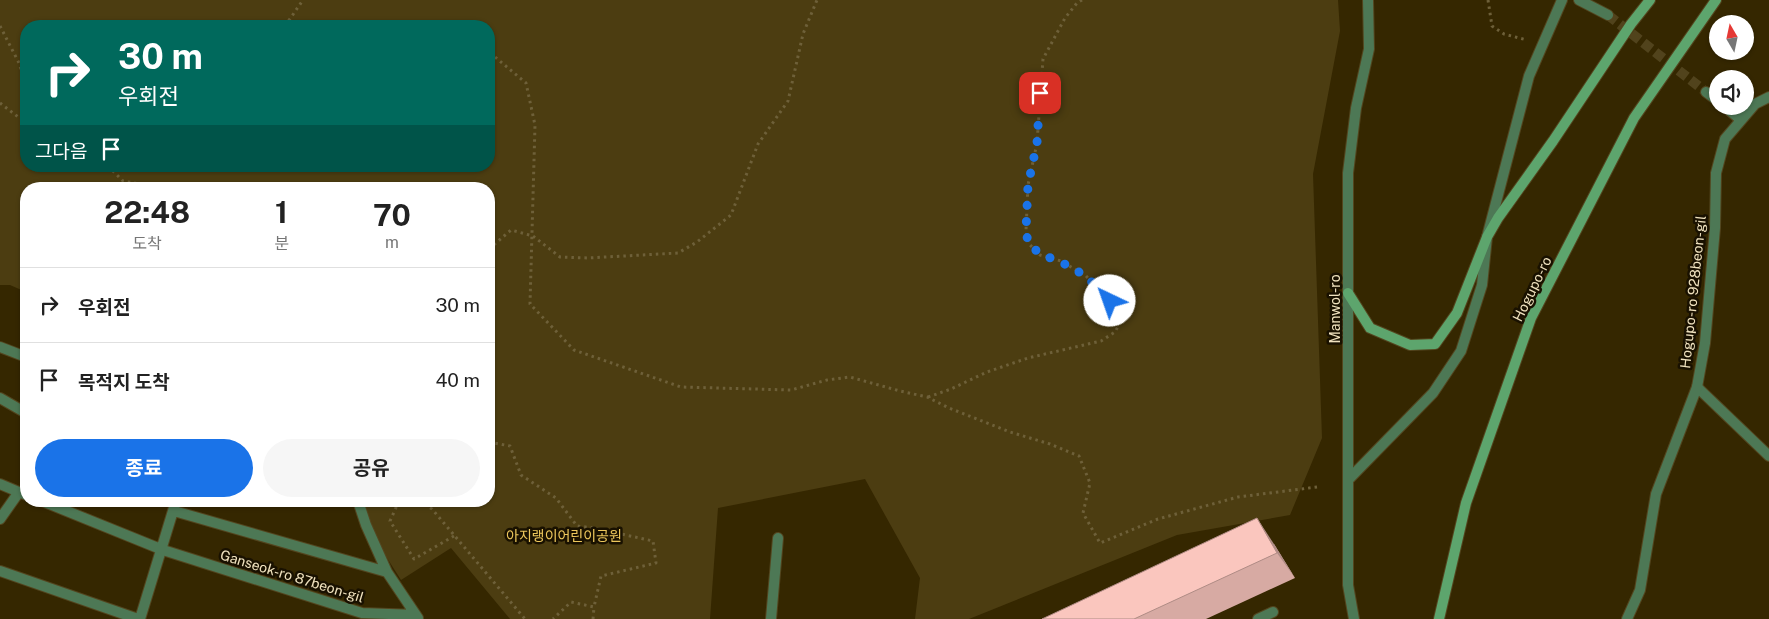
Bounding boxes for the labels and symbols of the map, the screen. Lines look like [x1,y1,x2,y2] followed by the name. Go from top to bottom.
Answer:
[1709,15,1754,60] north arrow
[1019,72,1061,114] pin
[1677,215,1709,369] street label: Hogupo-ro 928beon-gil
[1509,254,1555,324] street label: Hogupo-ro
[1083,274,1135,326] position arrow
[1327,274,1343,344] street label: Manwol-ro
[506,528,622,544] park label: 아지랭이어린이공원
[218,547,366,605] street label: Ganseok-ro 87beon-gil

